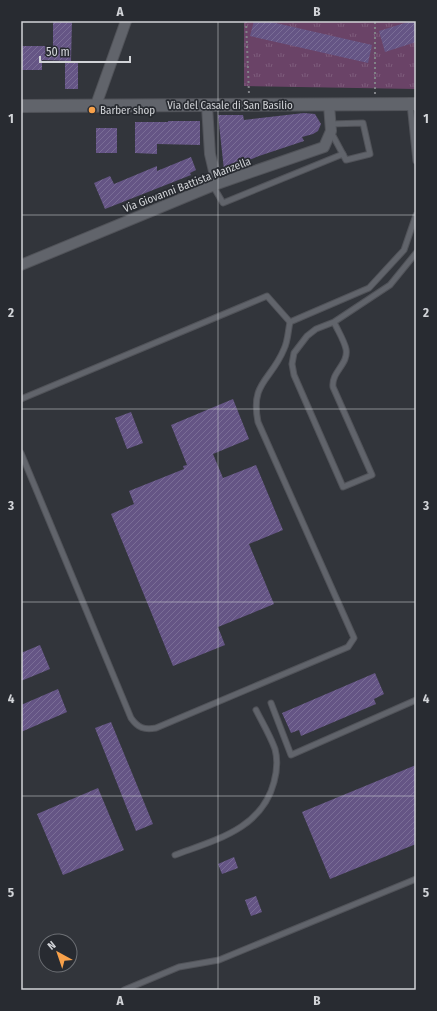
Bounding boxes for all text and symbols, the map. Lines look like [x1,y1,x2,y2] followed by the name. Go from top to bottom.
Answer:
[115,4,124,19] text: A
[313,4,321,19] text: B
[40,38,130,64] scale bar
[46,45,70,59] text: 50 m
[167,99,293,112] street label: Via del Casale di San Basilio
[100,104,155,117] place label: Barber shop
[87,105,97,115] marker: Barber shop
[8,111,14,126] text: 1
[423,111,429,126] text: 1
[121,155,253,215] street label: Via Giovanni Battista Manzella
[7,305,14,320] text: 2
[422,305,429,320] text: 2
[7,498,14,513] text: 3
[422,498,429,513] text: 3
[8,691,15,706] text: 4
[423,691,430,706] text: 4
[8,885,14,900] text: 5
[423,885,429,900] text: 5
[38,933,78,973] north arrow
[45,939,59,953] text: N
[115,993,124,1008] text: A
[313,993,321,1008] text: B

